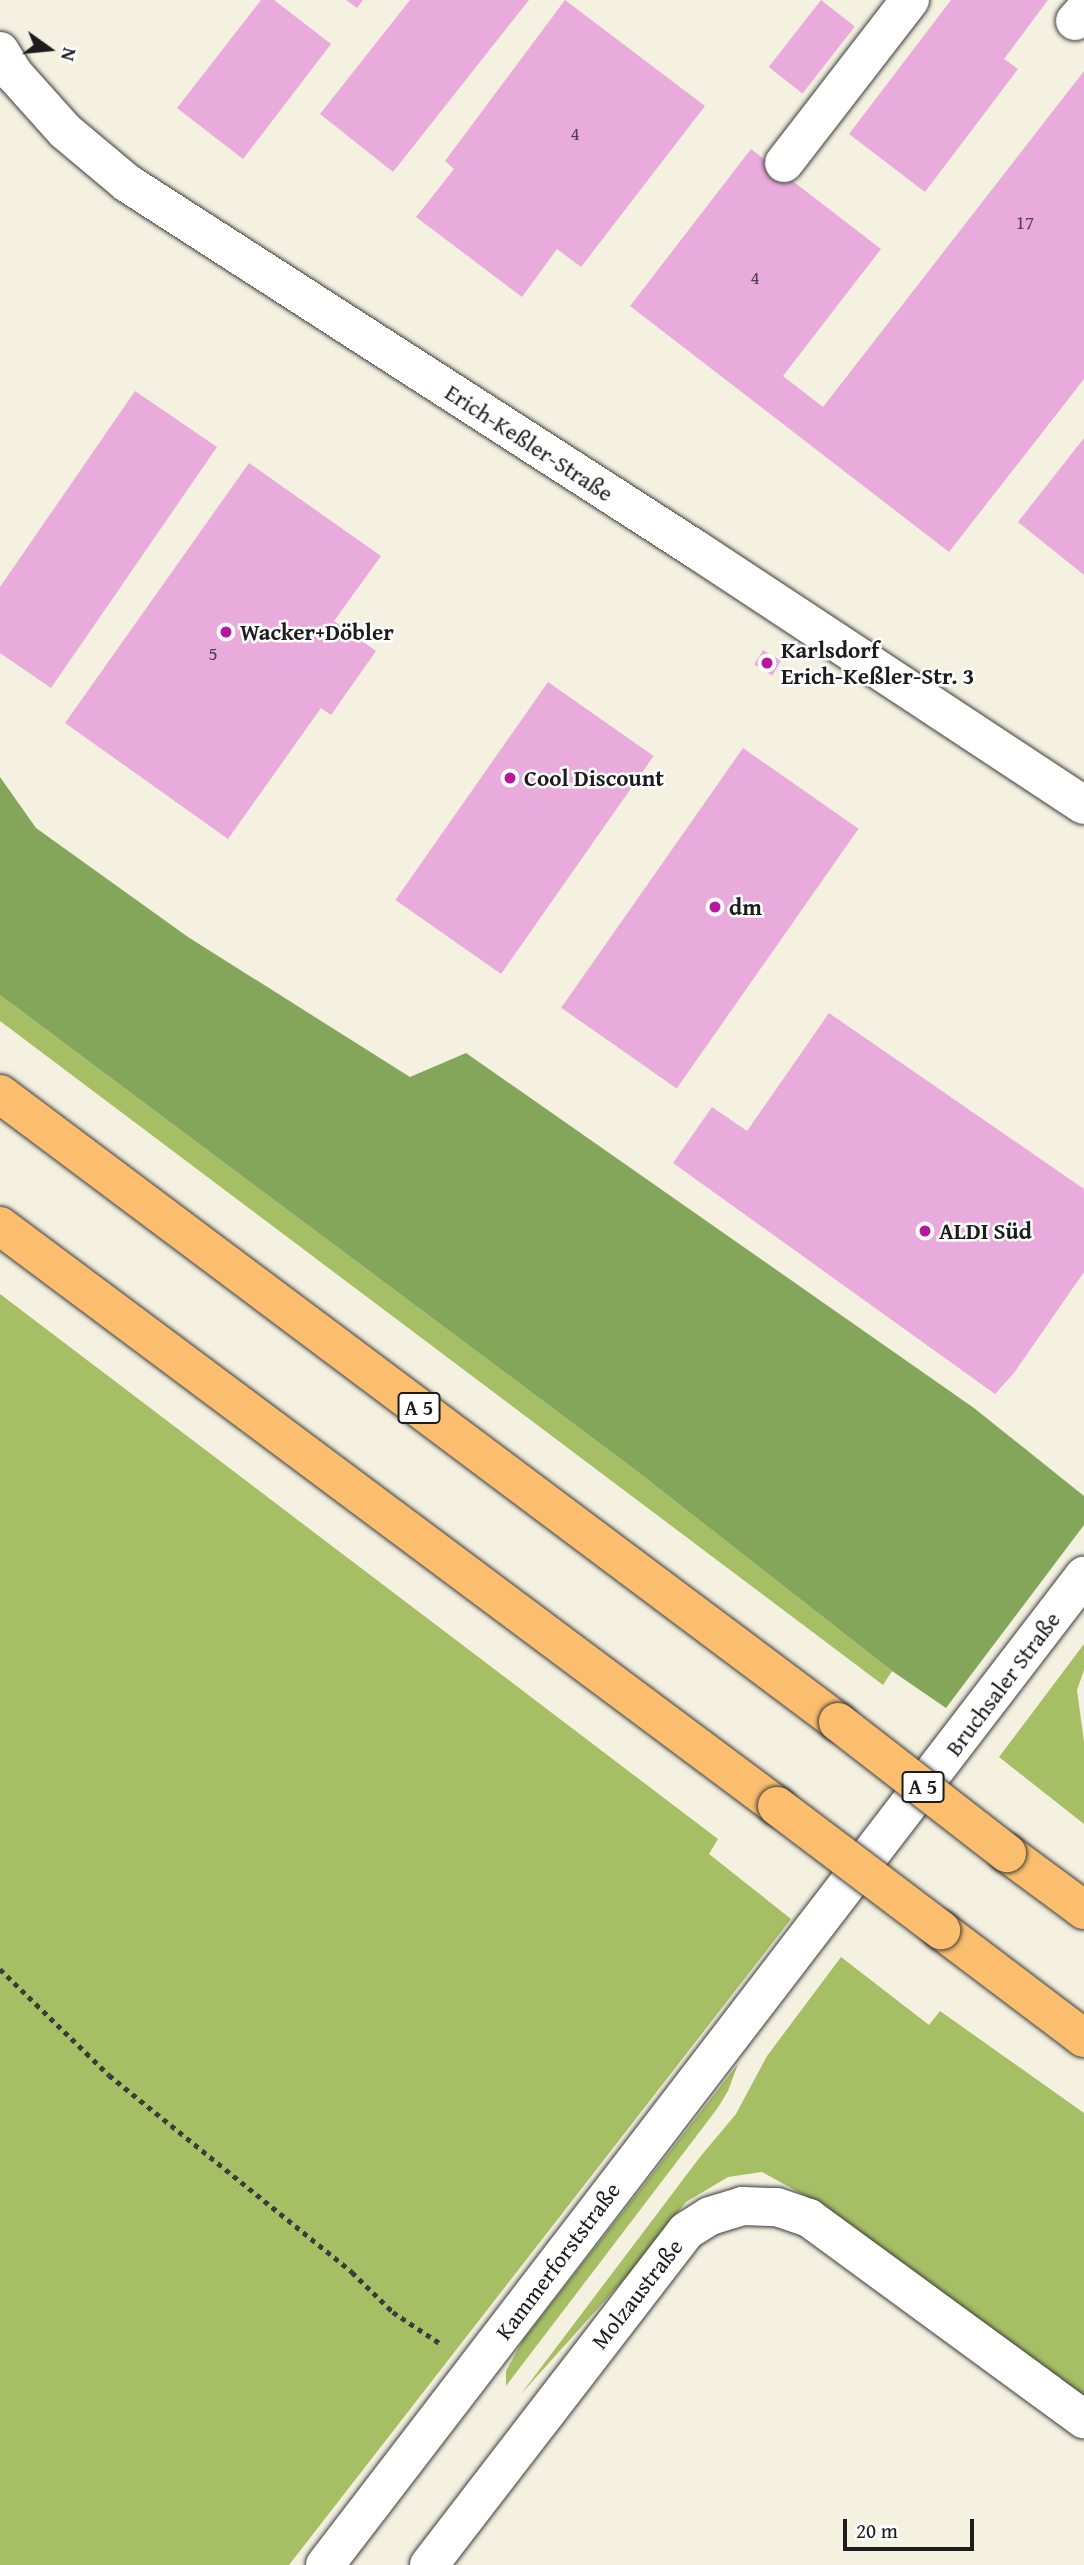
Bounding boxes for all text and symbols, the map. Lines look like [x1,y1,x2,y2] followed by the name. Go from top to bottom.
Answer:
[14,14,84,84] north arrow
[54,45,84,64] text: N
[570,123,580,145] house number: 4
[1016,212,1034,234] house number: 17
[750,267,760,289] house number: 4
[440,378,618,508] street label: Erich-Keßler-Straße
[240,618,394,646] place label: Wacker+Döbler
[218,624,234,640] marker: Wacker+Döbler
[781,636,974,690] place label: Karlsdorf Erich-Keßler-Str. 3
[208,643,218,665] house number: 5
[759,655,775,671] marker: Karlsdorf Erich-Keßler-Str. 3
[524,764,664,792] place label: Cool Discount
[502,770,518,786] marker: Cool Discount
[729,893,762,921] place label: dm
[707,899,723,915] marker: dm
[939,1217,1032,1245] place label: ALDI Süd
[917,1223,933,1239] marker: ALDI Süd
[396,1390,442,1426] road number: A 5
[940,1607,1066,1761] street label: Bruchsaler Straße
[900,1770,946,1804] road number: A 5
[490,2177,626,2345] street label: Kammerforststraße
[585,2233,689,2355] street label: Molzaustraße
[846,2506,977,2550] scale bar
[856,2515,898,2546] text: 20 m

